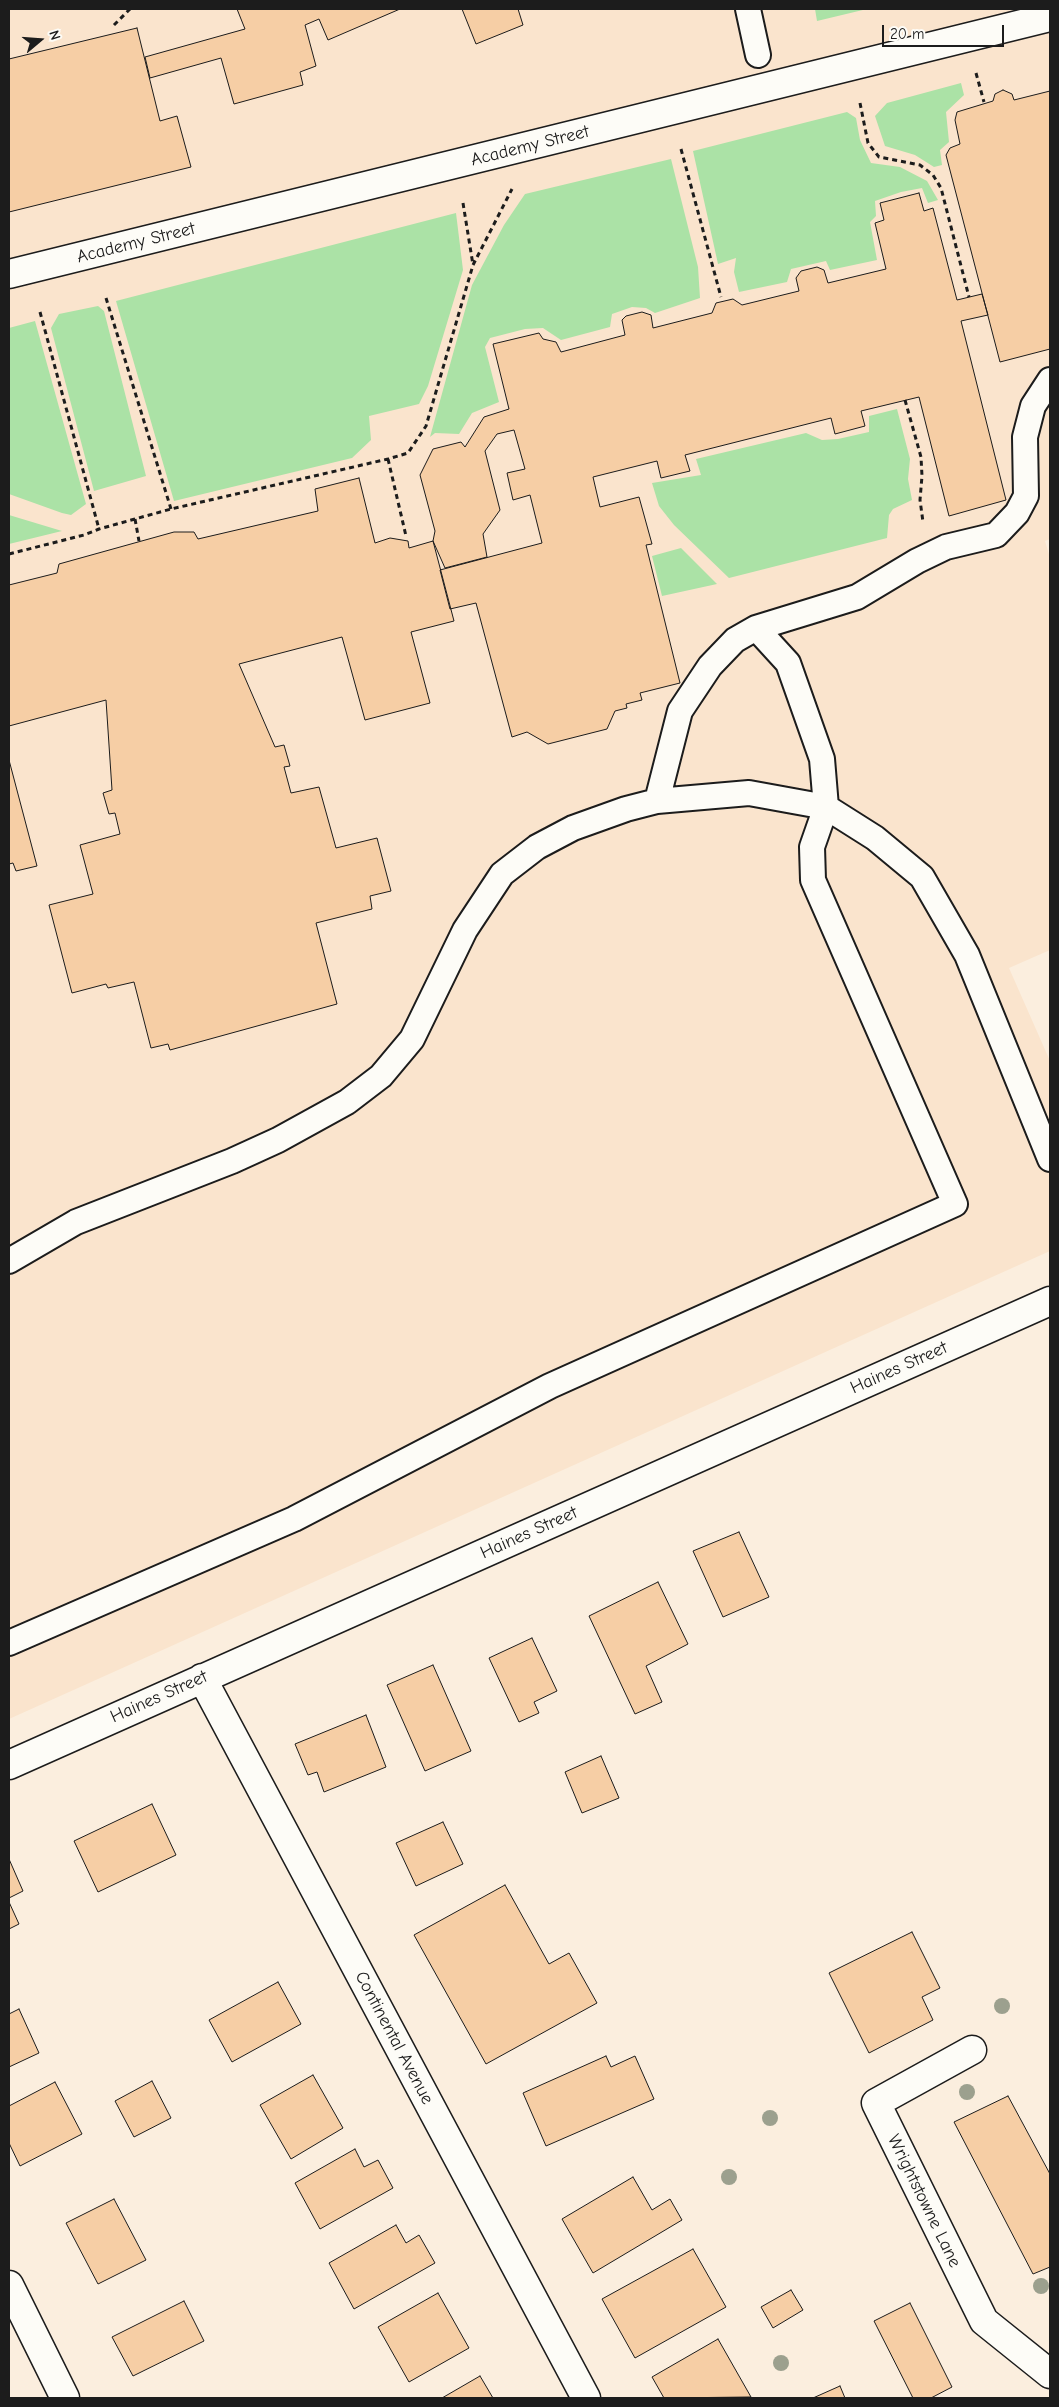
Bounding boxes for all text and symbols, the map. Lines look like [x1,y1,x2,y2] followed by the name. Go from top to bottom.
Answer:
[15,15,65,65] north arrow
[884,15,1006,47] scale bar
[890,25,924,43] text: 20 m
[45,28,64,42] text: N
[469,121,591,171] street label: Academy Street
[75,218,197,268] street label: Academy Street
[847,1337,951,1399] street label: Haines Street
[477,1502,581,1564] street label: Haines Street
[107,1666,211,1728] street label: Haines Street
[350,1968,438,2108] street label: Continental Avenue
[882,2131,966,2271] street label: Wrightstowne Lane

